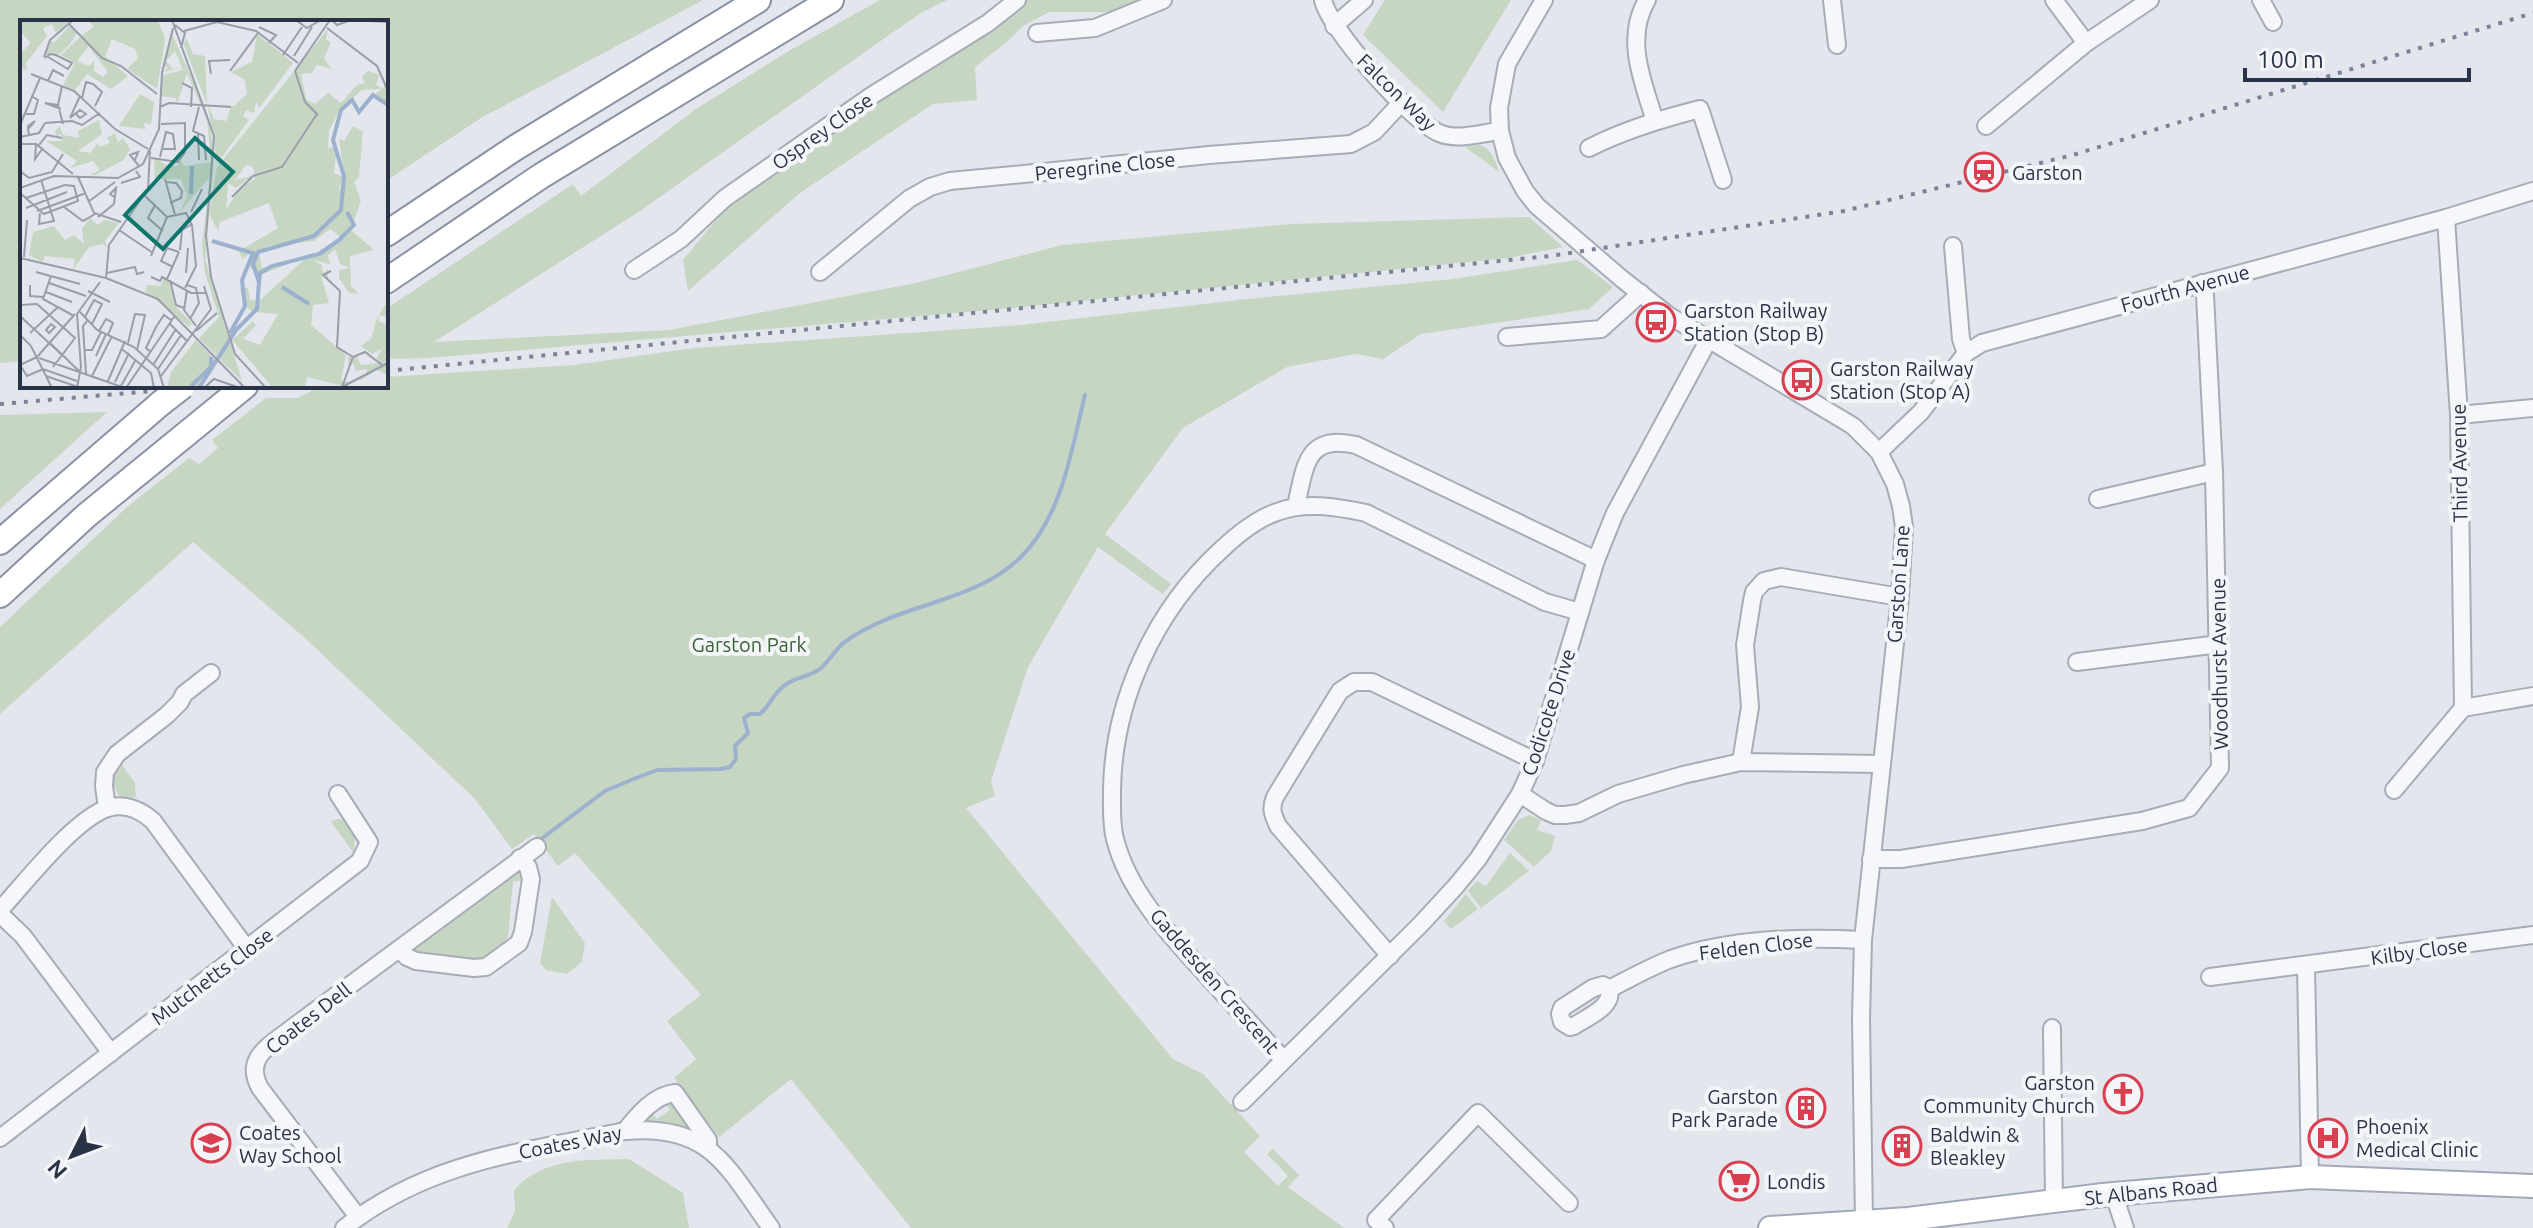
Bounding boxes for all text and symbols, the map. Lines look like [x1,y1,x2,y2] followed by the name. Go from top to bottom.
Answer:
[20,20,388,388] inset map
[2245,32,2469,82] scale bar
[2257,46,2324,73] text: 100 m
[1353,49,1441,135] street label: Falcon Way
[767,88,877,174] street label: Osprey Close
[1034,147,1176,185] street label: Peregrine Close
[1963,151,2005,193] station icon: Garston
[2012,161,2083,184] place label: Garston
[2118,260,2252,316] street label: Fourth Avenue
[1684,299,1828,345] place label: Garston Railway Station (Stop B)
[1635,301,1677,343] bus stop icon: Garston Railway Station (Stop B)
[1830,357,1974,403] place label: Garston Railway Station (Stop A)
[1781,359,1823,401] bus stop icon: Garston Railway Station (Stop A)
[2446,403,2472,523] street label: Third Avenue
[1882,524,1914,644] street label: Garston Lane
[2206,578,2232,750] street label: Woodhurst Avenue
[691,633,807,656] park label: Garston Park
[1517,646,1579,778] street label: Codicote Drive
[1146,904,1284,1058] street label: Gaddesden Crescent
[147,923,277,1029] street label: Mutchetts Close
[1698,928,1814,964] street label: Felden Close
[2369,933,2469,969] street label: Kilby Close
[261,978,355,1058] street label: Coates Dell
[1923,1071,2095,1117] place label: Garston Community Church
[2102,1073,2144,1115] church icon: Garston Community Church
[1671,1085,1778,1131] place label: Garston Park Parade
[1785,1087,1827,1129] building icon: Garston Park Parade
[2356,1115,2478,1161] place label: Phoenix Medical Clinic
[32,1116,112,1196] north arrow
[2307,1117,2349,1159] hospital icon: Phoenix Medical Clinic
[239,1121,341,1167] place label: Coates Way School
[517,1121,624,1163] street label: Coates Way
[190,1122,232,1164] school or university icon: Coates Way School
[1930,1123,2019,1169] place label: Baldwin & Bleakley
[1881,1125,1923,1167] building icon: Baldwin & Bleakley
[42,1155,72,1184] text: N
[1718,1160,1760,1202] supermarket icon: Londis
[1767,1170,1826,1193] place label: Londis
[2083,1173,2219,1209] street label: St Albans Road

